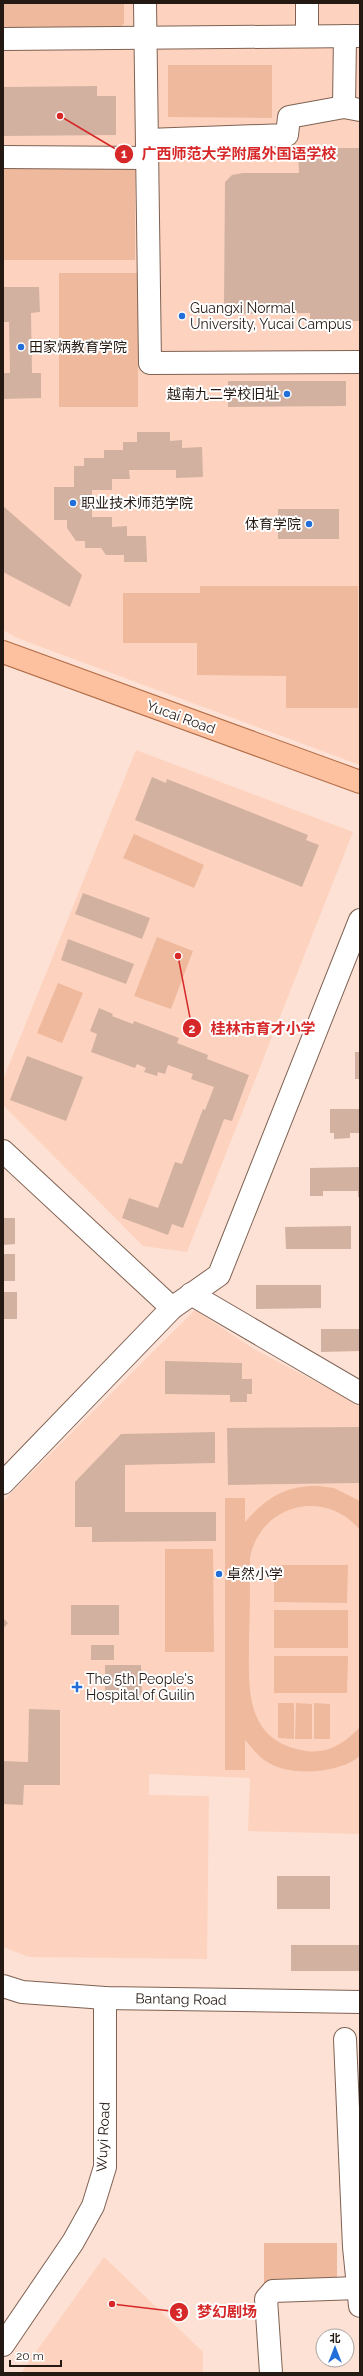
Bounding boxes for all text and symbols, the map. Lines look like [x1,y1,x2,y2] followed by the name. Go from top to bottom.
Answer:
[114,141,345,168] callout: 广西师范大学附属外国语学校
[141,145,337,163] text: 广西师范大学附属外国语学校
[121,147,127,161] text: 1
[190,300,352,332] place label: Guangxi Normal University, Yucai Campus
[177,311,187,321] marker: Guangxi Normal University, Yucai Campus
[29,339,127,355] place label: 田家炳教育学院
[16,342,26,352] marker: 田家炳教育学院
[167,386,279,402] place label: 越南九二学校旧址
[282,389,292,399] marker: 越南九二学校旧址
[81,495,193,511] place label: 职业技术师范学院
[68,498,78,508] marker: 职业技术师范学院
[245,516,301,532] place label: 体育学院
[304,519,314,529] marker: 体育学院
[144,697,218,737] street label: Yucai Road
[182,1015,323,1042] callout: 桂林市育才小学
[210,1020,316,1038] text: 桂林市育才小学
[189,1022,196,1036] text: 2
[227,1566,283,1582] place label: 卓然小学
[214,1569,224,1579] marker: 卓然小学
[86,1671,195,1703] place label: The 5th People's Hospital of Guilin
[71,1681,83,1693] marker: The 5th People's Hospital of Guilin
[135,1990,227,2008] street label: Bantang Road
[93,2102,113,2172] street label: Wuyi Road
[169,2298,265,2325] callout: 梦幻剧场
[197,2303,257,2321] text: 梦幻剧场
[176,2305,183,2319] text: 3
[315,2328,355,2368] north arrow
[330,2332,341,2345] text: 北
[10,2342,61,2368] scale bar
[16,2349,44,2363] text: 20 m

